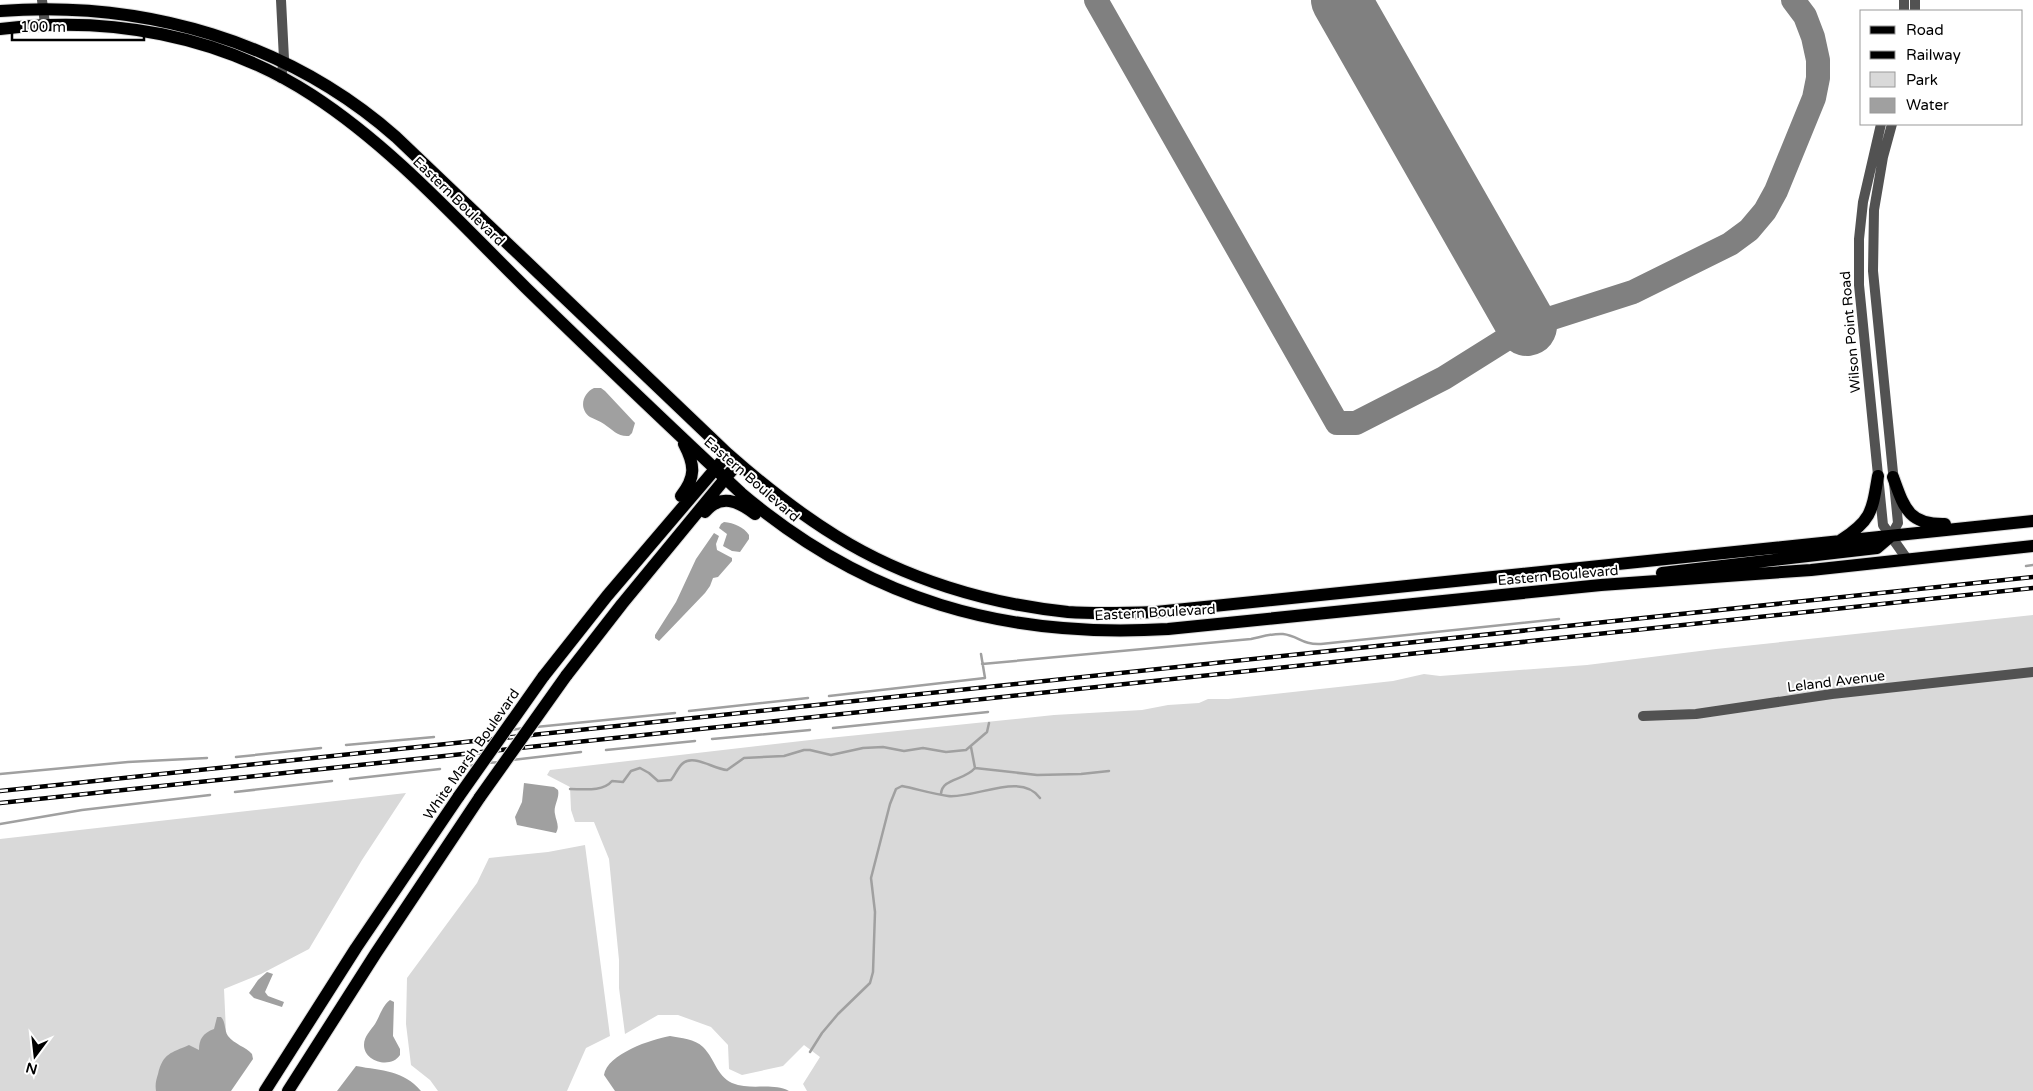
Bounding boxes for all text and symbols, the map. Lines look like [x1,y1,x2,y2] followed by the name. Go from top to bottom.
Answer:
[12,10,145,42] scale bar
[1860,10,2023,125] legend
[20,18,66,36] text: 100 m
[1906,21,1944,39] text: Road
[1906,46,1961,64] text: Railway
[1906,71,1938,89] text: Park
[1906,96,1949,114] text: Water
[409,153,508,250] street label: Eastern Boulevard
[1837,270,1864,394] street label: Wilson Point Road
[700,433,803,526] street label: Eastern Boulevard
[1497,562,1619,589] street label: Eastern Boulevard
[1094,601,1216,624] street label: Eastern Boulevard
[1786,667,1886,696] street label: Leland Avenue
[420,686,523,823] street label: White Marsh Boulevard
[10,1031,60,1081] north arrow
[24,1058,39,1078] text: N

